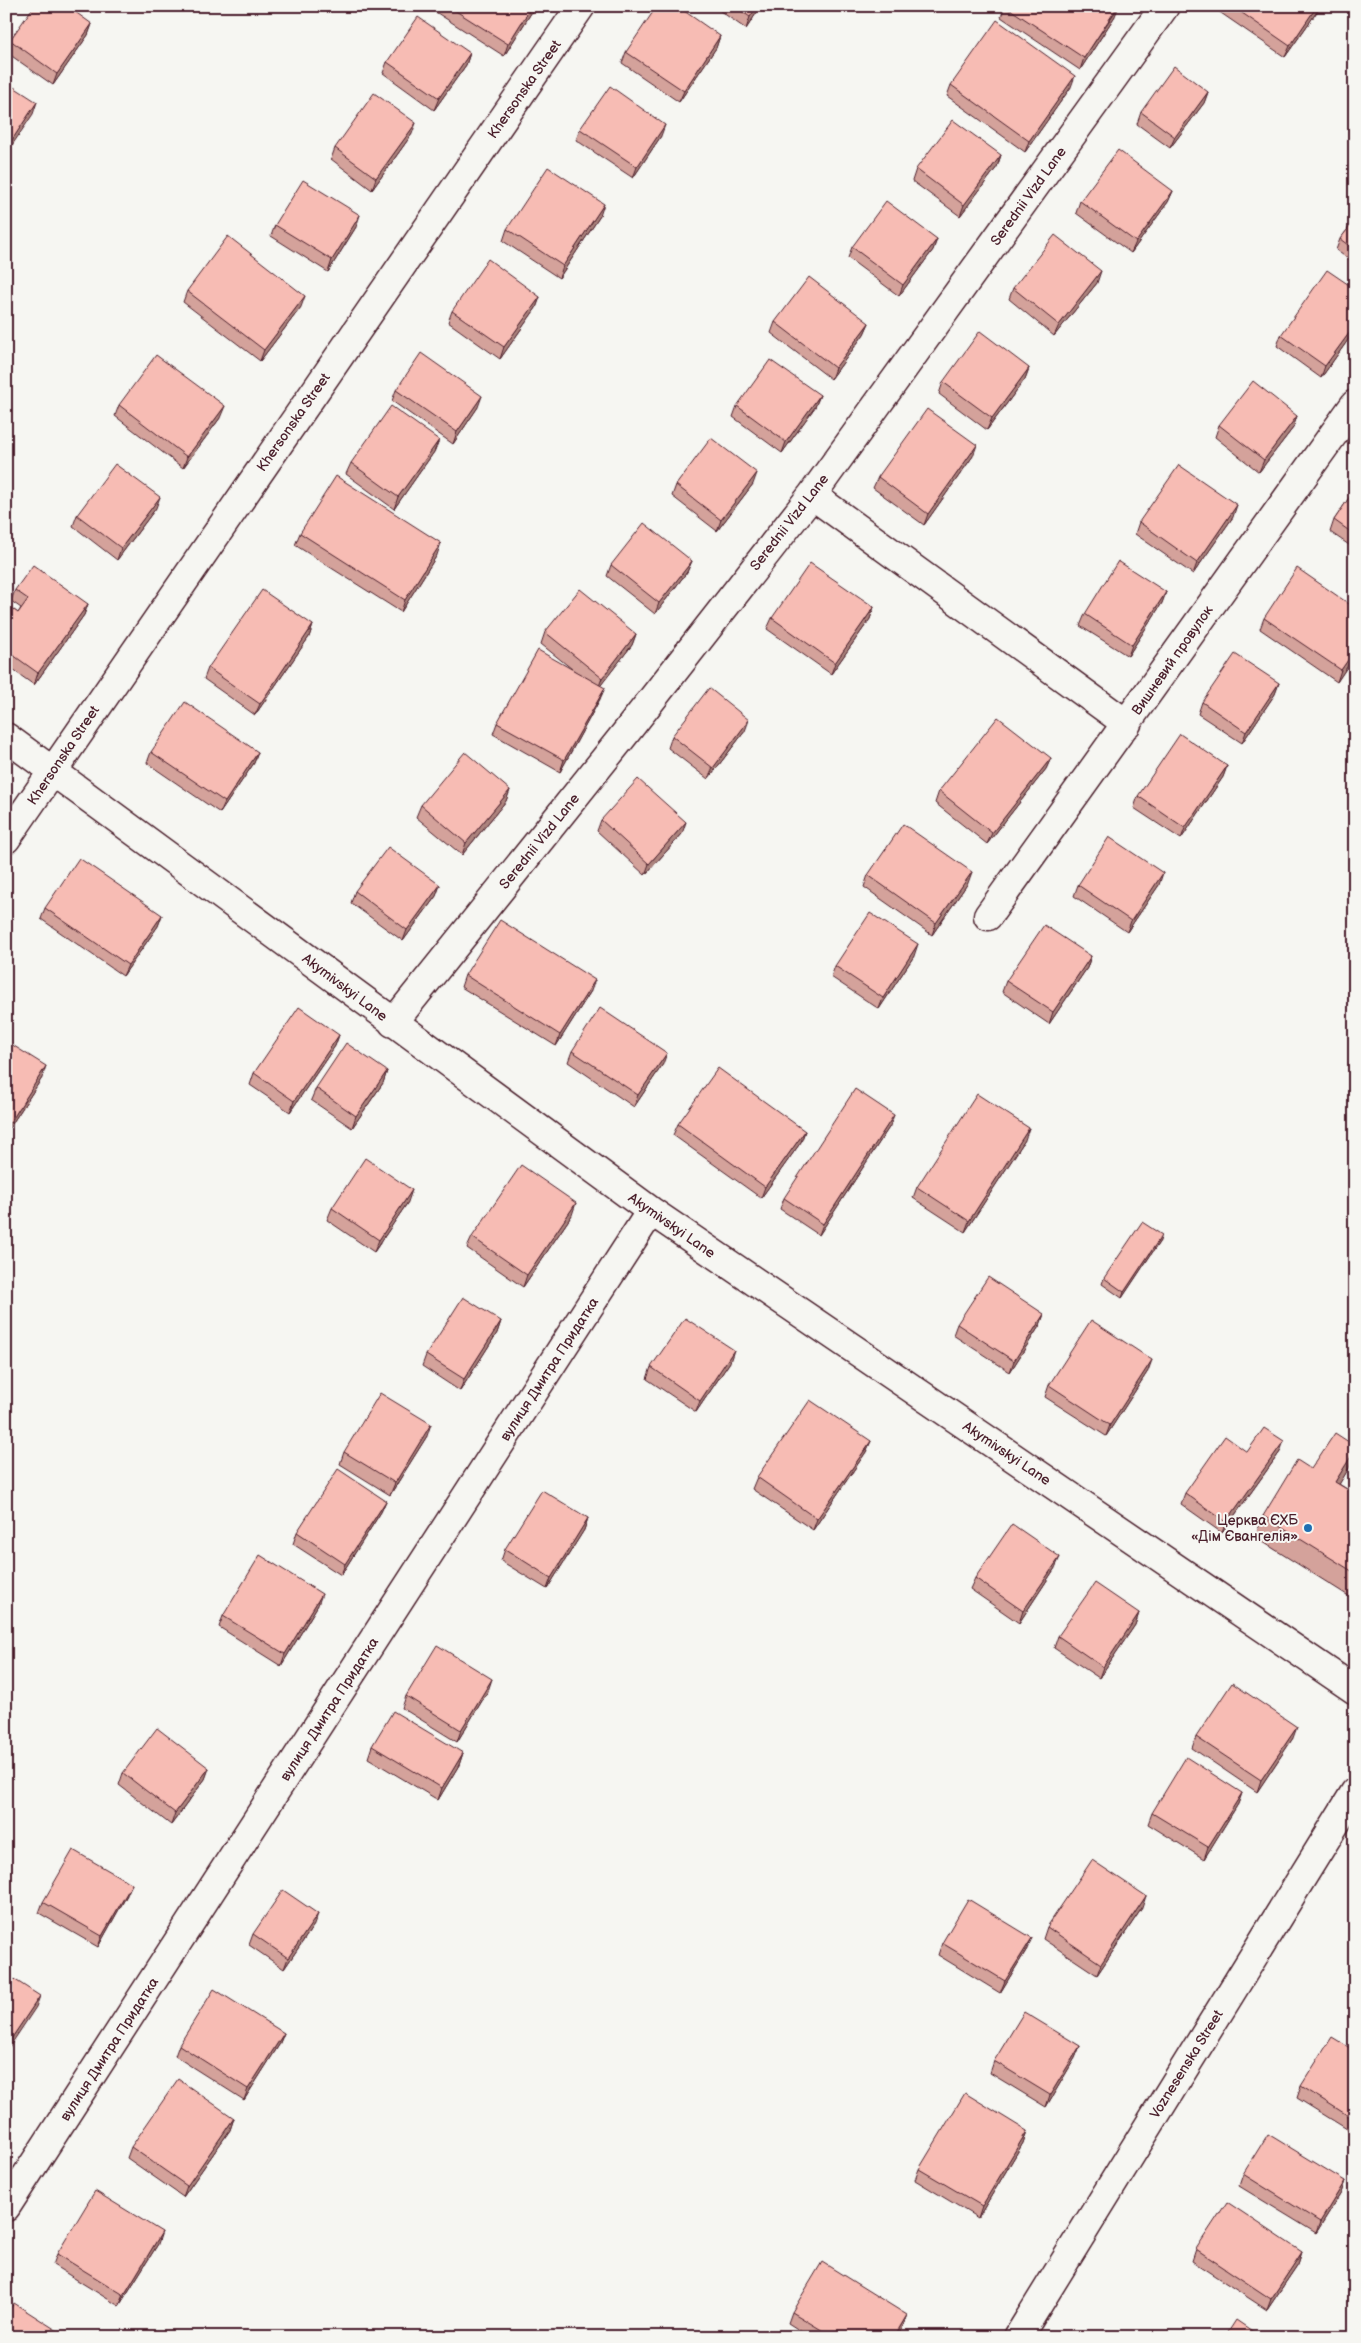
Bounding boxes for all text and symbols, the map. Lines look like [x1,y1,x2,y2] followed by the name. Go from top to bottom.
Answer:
[484,36,565,142] street label: Khersonska Street
[987,144,1070,249] street label: Serednii Vizd Lane
[253,369,334,475] street label: Khersonska Street
[746,471,832,574] street label: Serednii Vizd Lane
[1128,602,1217,718] street label: Вишневий провулок
[24,702,103,808] street label: Khersonska Street
[496,790,583,892] street label: Serednii Vizd Lane
[299,950,391,1025] street label: Akymivskyi Lane
[625,1189,718,1262] street label: Akymivskyi Lane
[497,1294,603,1444] street label: вулиця Дмитра Придатка
[960,1418,1054,1489] street label: Akymivskyi Lane
[1191,1512,1298,1545] place label: Церква ЄХБ «Дім Євангелія»
[1302,1522,1314,1534] marker: Церква ЄХБ «Дім Євангелія»
[277,1634,383,1784] street label: вулиця Дмитра Придатка
[57,1974,163,2124] street label: вулиця Дмитра Придатка
[1146,2006,1227,2122] street label: Voznesenska Street

